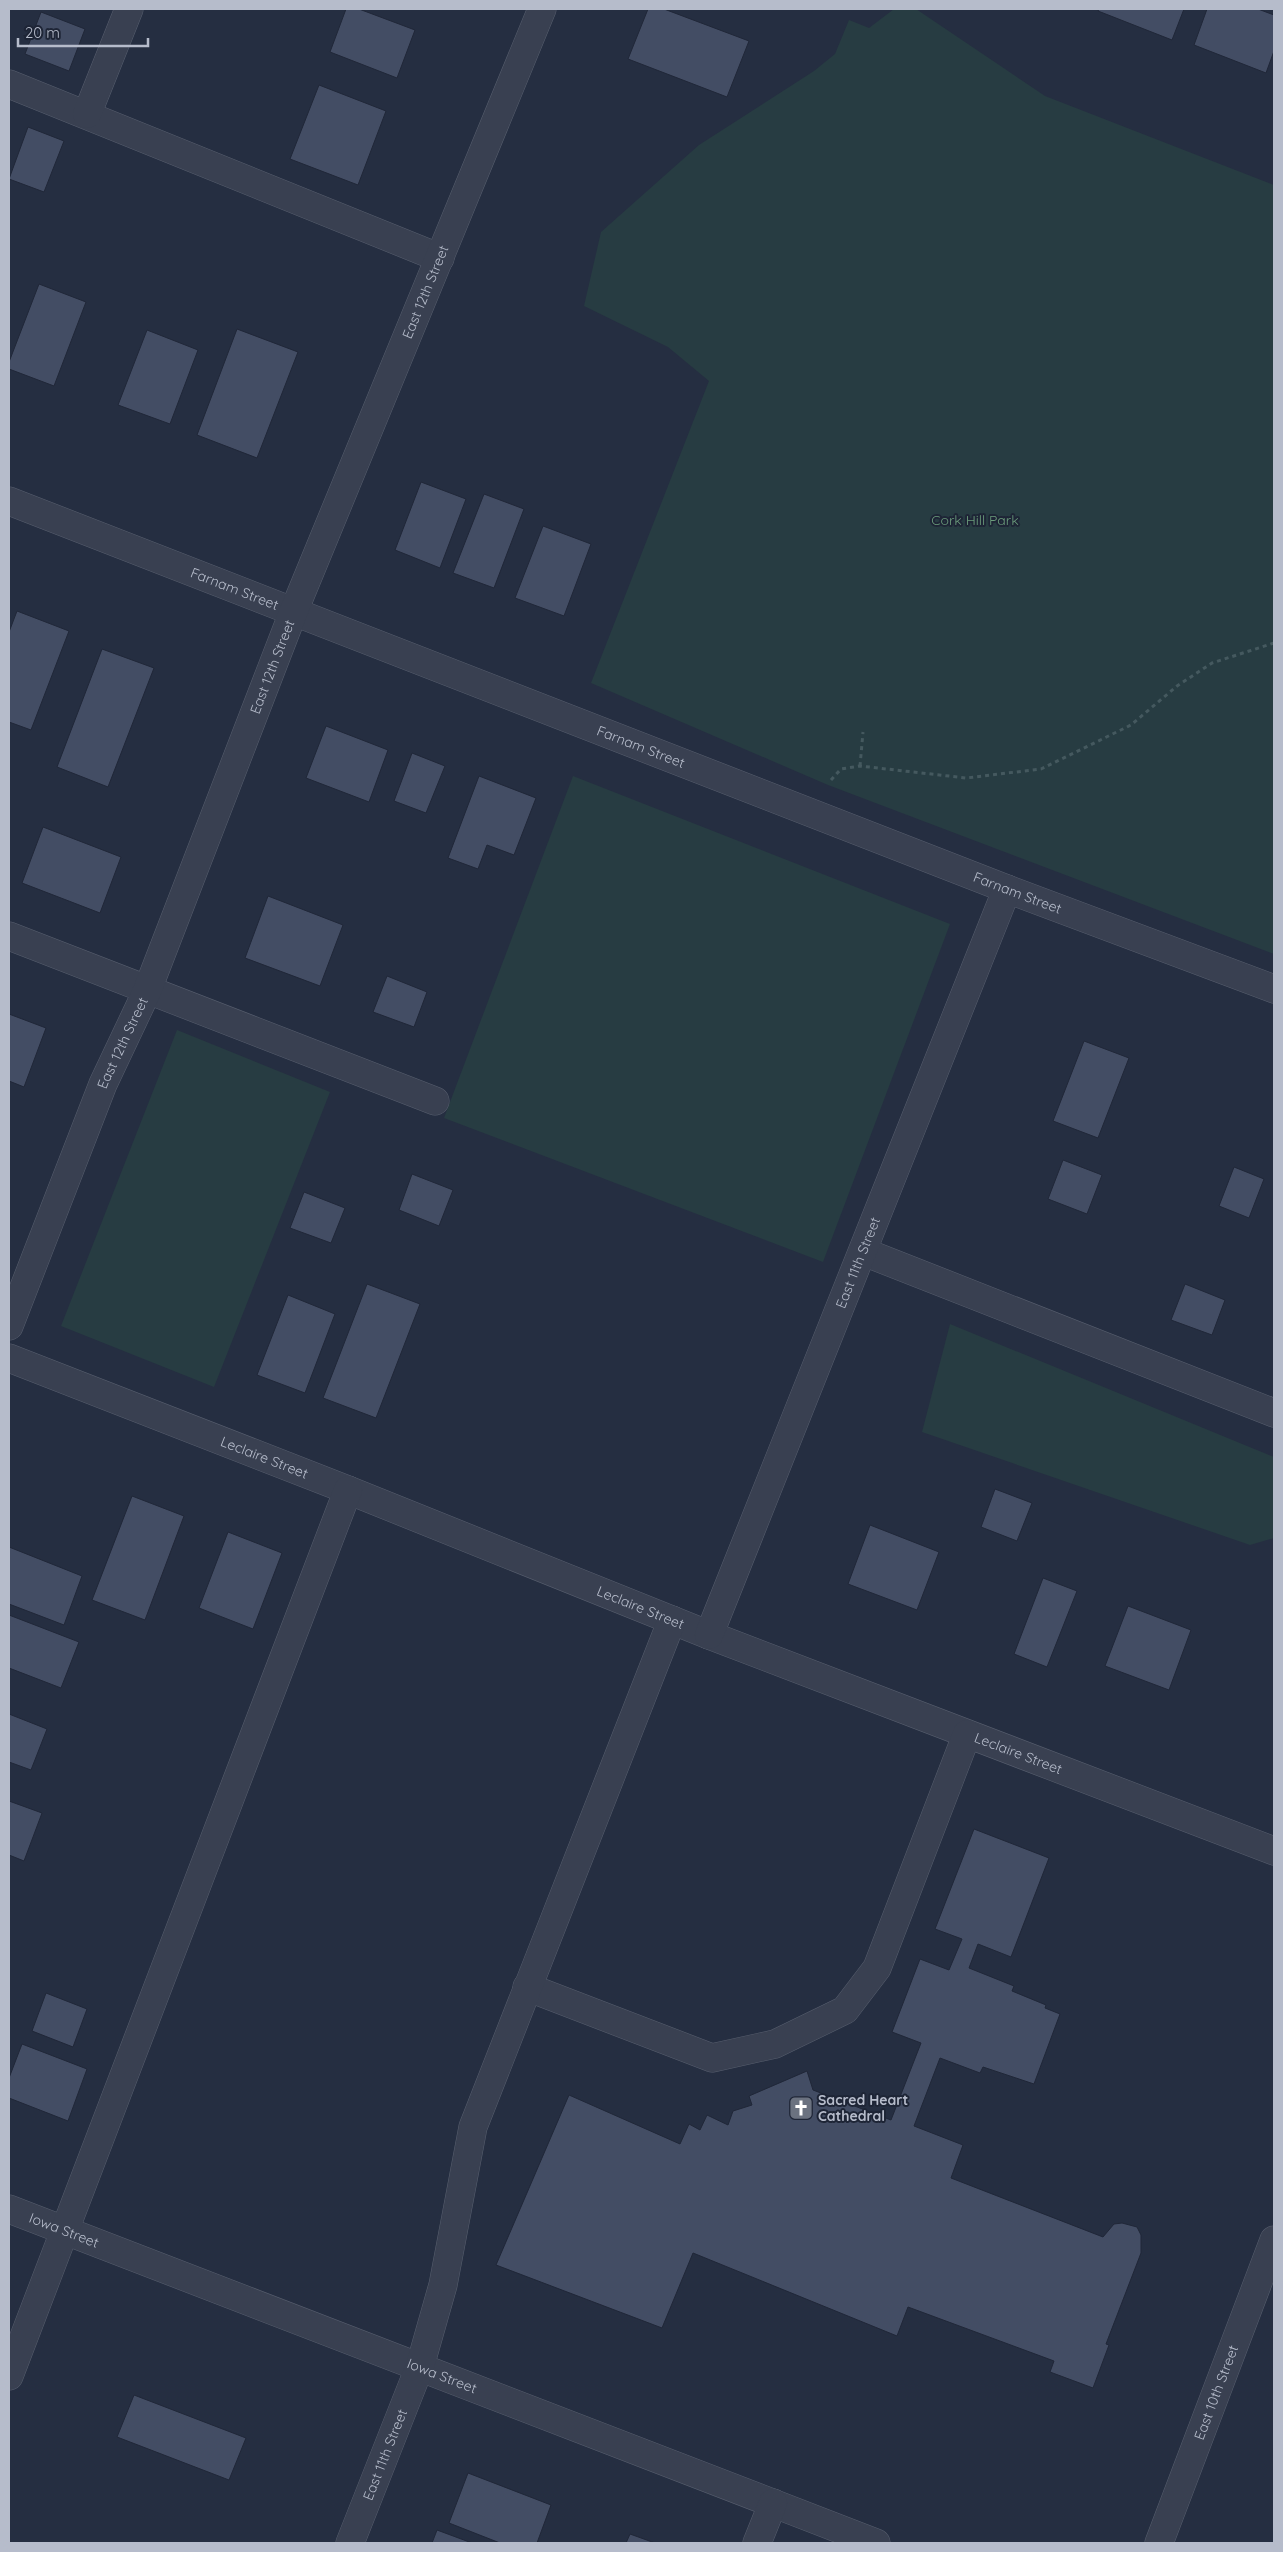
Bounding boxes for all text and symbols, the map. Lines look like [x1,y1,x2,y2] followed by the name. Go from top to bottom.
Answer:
[18,15,148,47] scale bar
[25,23,60,42] text: 20 m
[398,242,453,341] street label: East 12th Street
[931,511,1019,529] park label: Cork Hill Park
[188,563,281,614] street label: Farnam Street
[246,617,299,716] street label: East 12th Street
[594,721,688,772] street label: Farnam Street
[971,868,1064,918] street label: Farnam Street
[93,994,152,1091] street label: East 12th Street
[831,1214,884,1311] street label: East 11th Street
[218,1432,311,1483] street label: Leclaire Street
[594,1582,687,1633] street label: Leclaire Street
[972,1728,1065,1778] street label: Leclaire Street
[818,2091,908,2125] place label: Sacred Heart Cathedral
[788,2095,814,2121] church icon: Sacred Heart Cathedral
[27,2209,102,2252] street label: Iowa Street
[1190,2342,1242,2442] street label: East 10th Street
[405,2354,480,2397] street label: Iowa Street
[359,2406,411,2503] street label: East 11th Street

